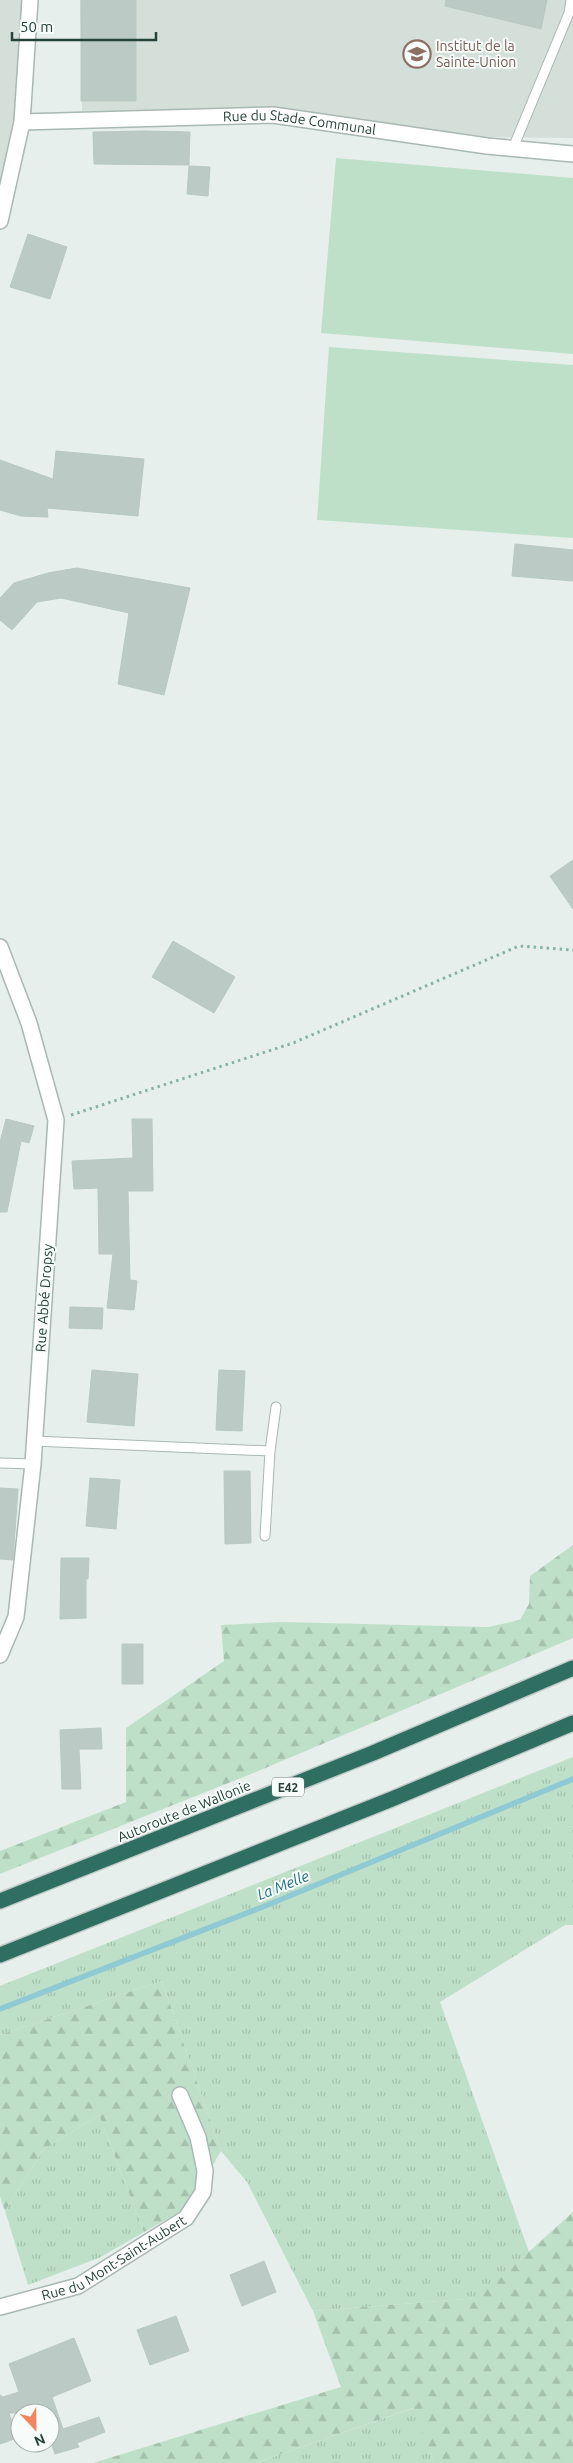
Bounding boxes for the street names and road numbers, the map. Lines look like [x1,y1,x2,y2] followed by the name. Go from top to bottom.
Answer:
[223,107,377,138] street label: Rue du Stade Communal
[32,1243,56,1353] street label: Rue Abbé Dropsy
[115,1777,253,1845] street label: Autoroute de Wallonie
[272,1778,304,1796] road number: E42
[40,2212,189,2304] street label: Rue du Mont-Saint-Aubert

